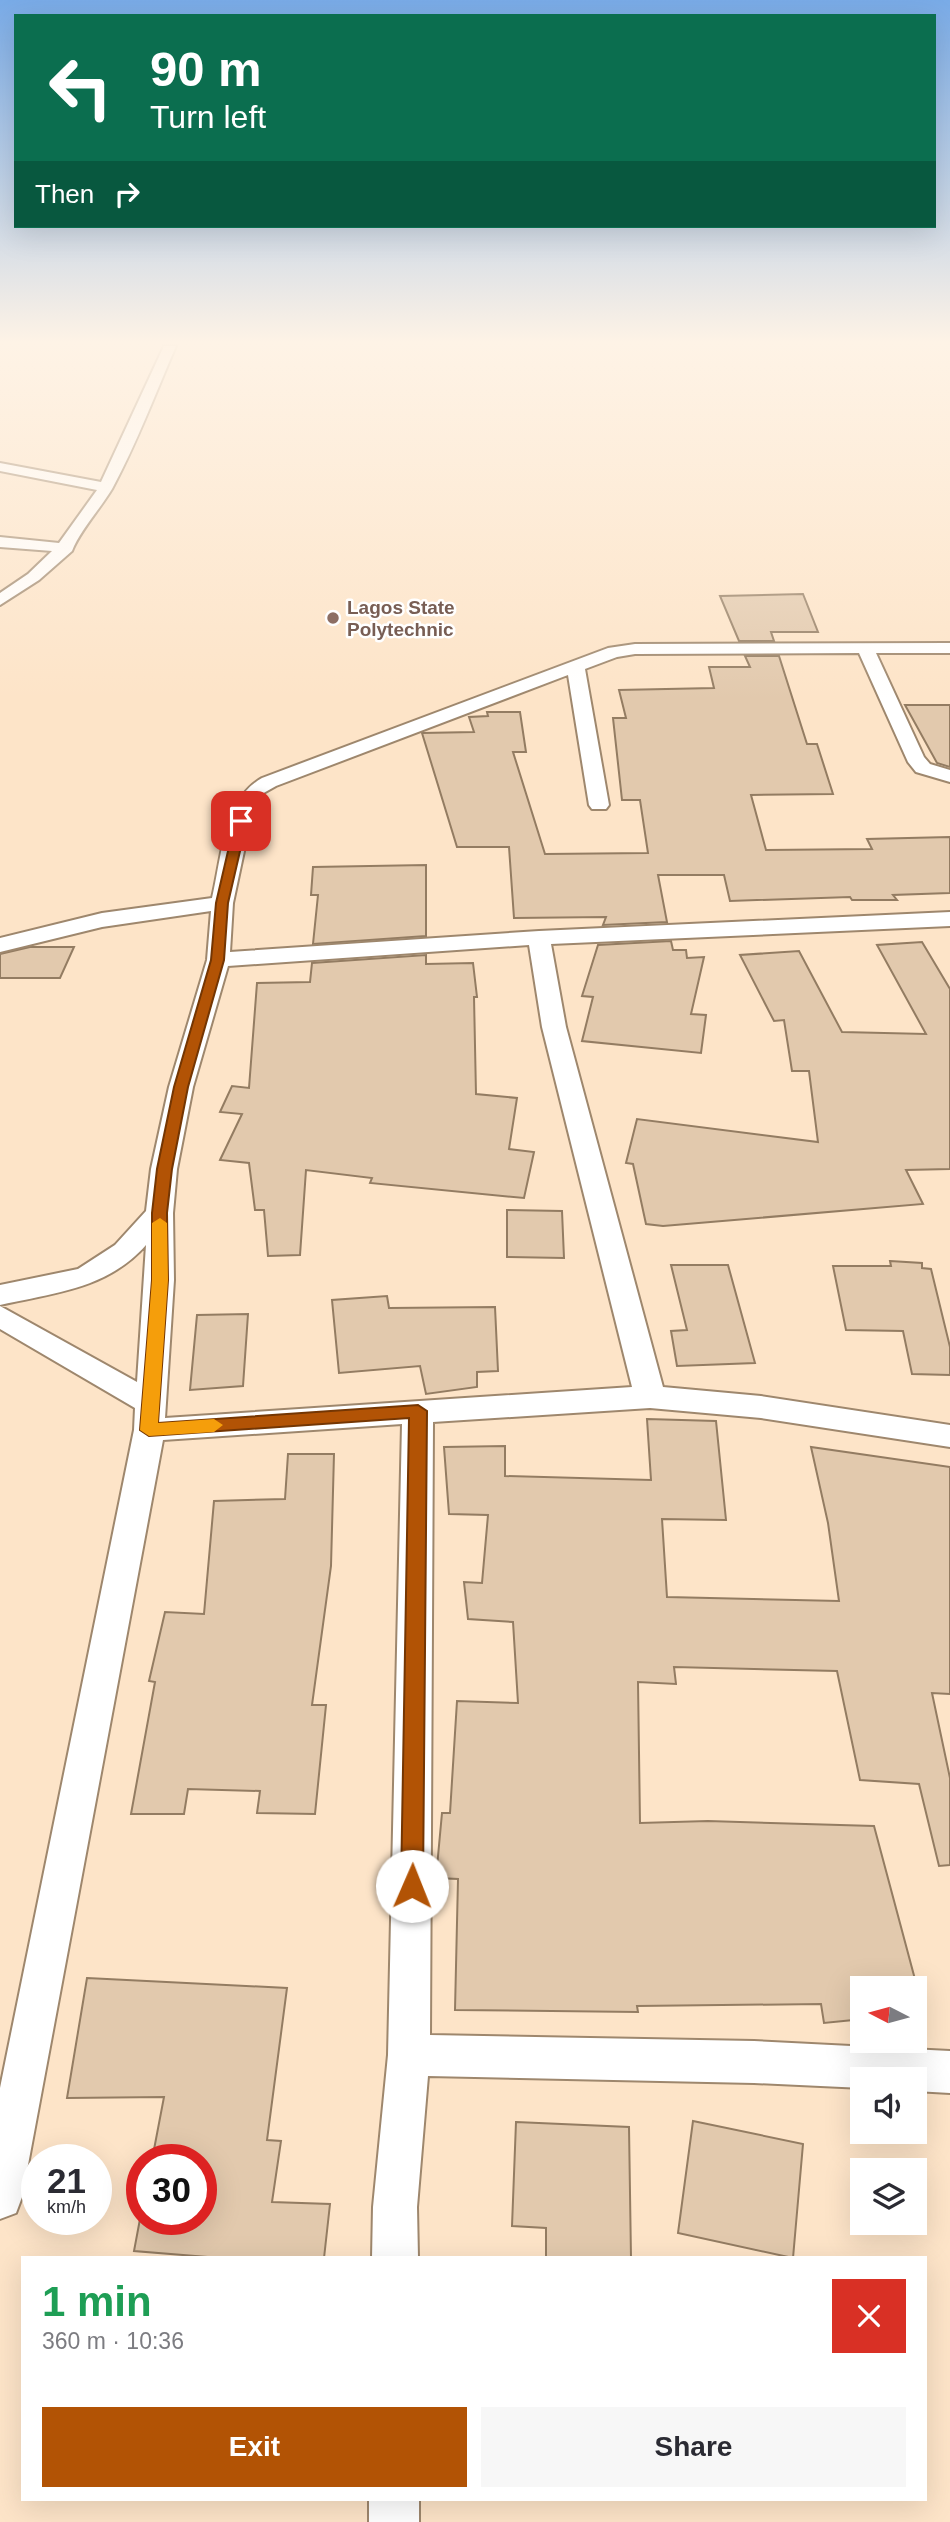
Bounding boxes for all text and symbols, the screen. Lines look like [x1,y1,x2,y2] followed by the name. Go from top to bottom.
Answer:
[35,42,126,133] icon: left
[150,42,262,96] text: 90 m
[150,99,266,135] text: Turn left
[108,175,146,213] icon: right
[35,179,94,209] text: Then
[347,597,455,640] place label: Lagos State Polytechnic
[325,610,341,626] marker: Lagos State Polytechnic
[211,791,271,851] pin
[222,802,260,840] icon: arrive
[375,1849,449,1923] position arrow
[850,1976,928,2053] north arrow
[850,1976,927,2235] map controls
[850,2067,927,2144] button: sound
[126,2144,217,2235] speed limit sign: 30
[850,2158,927,2235] button: layers
[47,2161,86,2200] text: 21
[47,2197,86,2217] text: km/h
[42,2278,152,2325] text: 1 min
[832,2279,906,2353] button: close
[42,2328,184,2354] text: 360 m · 10:36
[42,2407,467,2487] button: Exit
[481,2407,906,2487] button: Share

